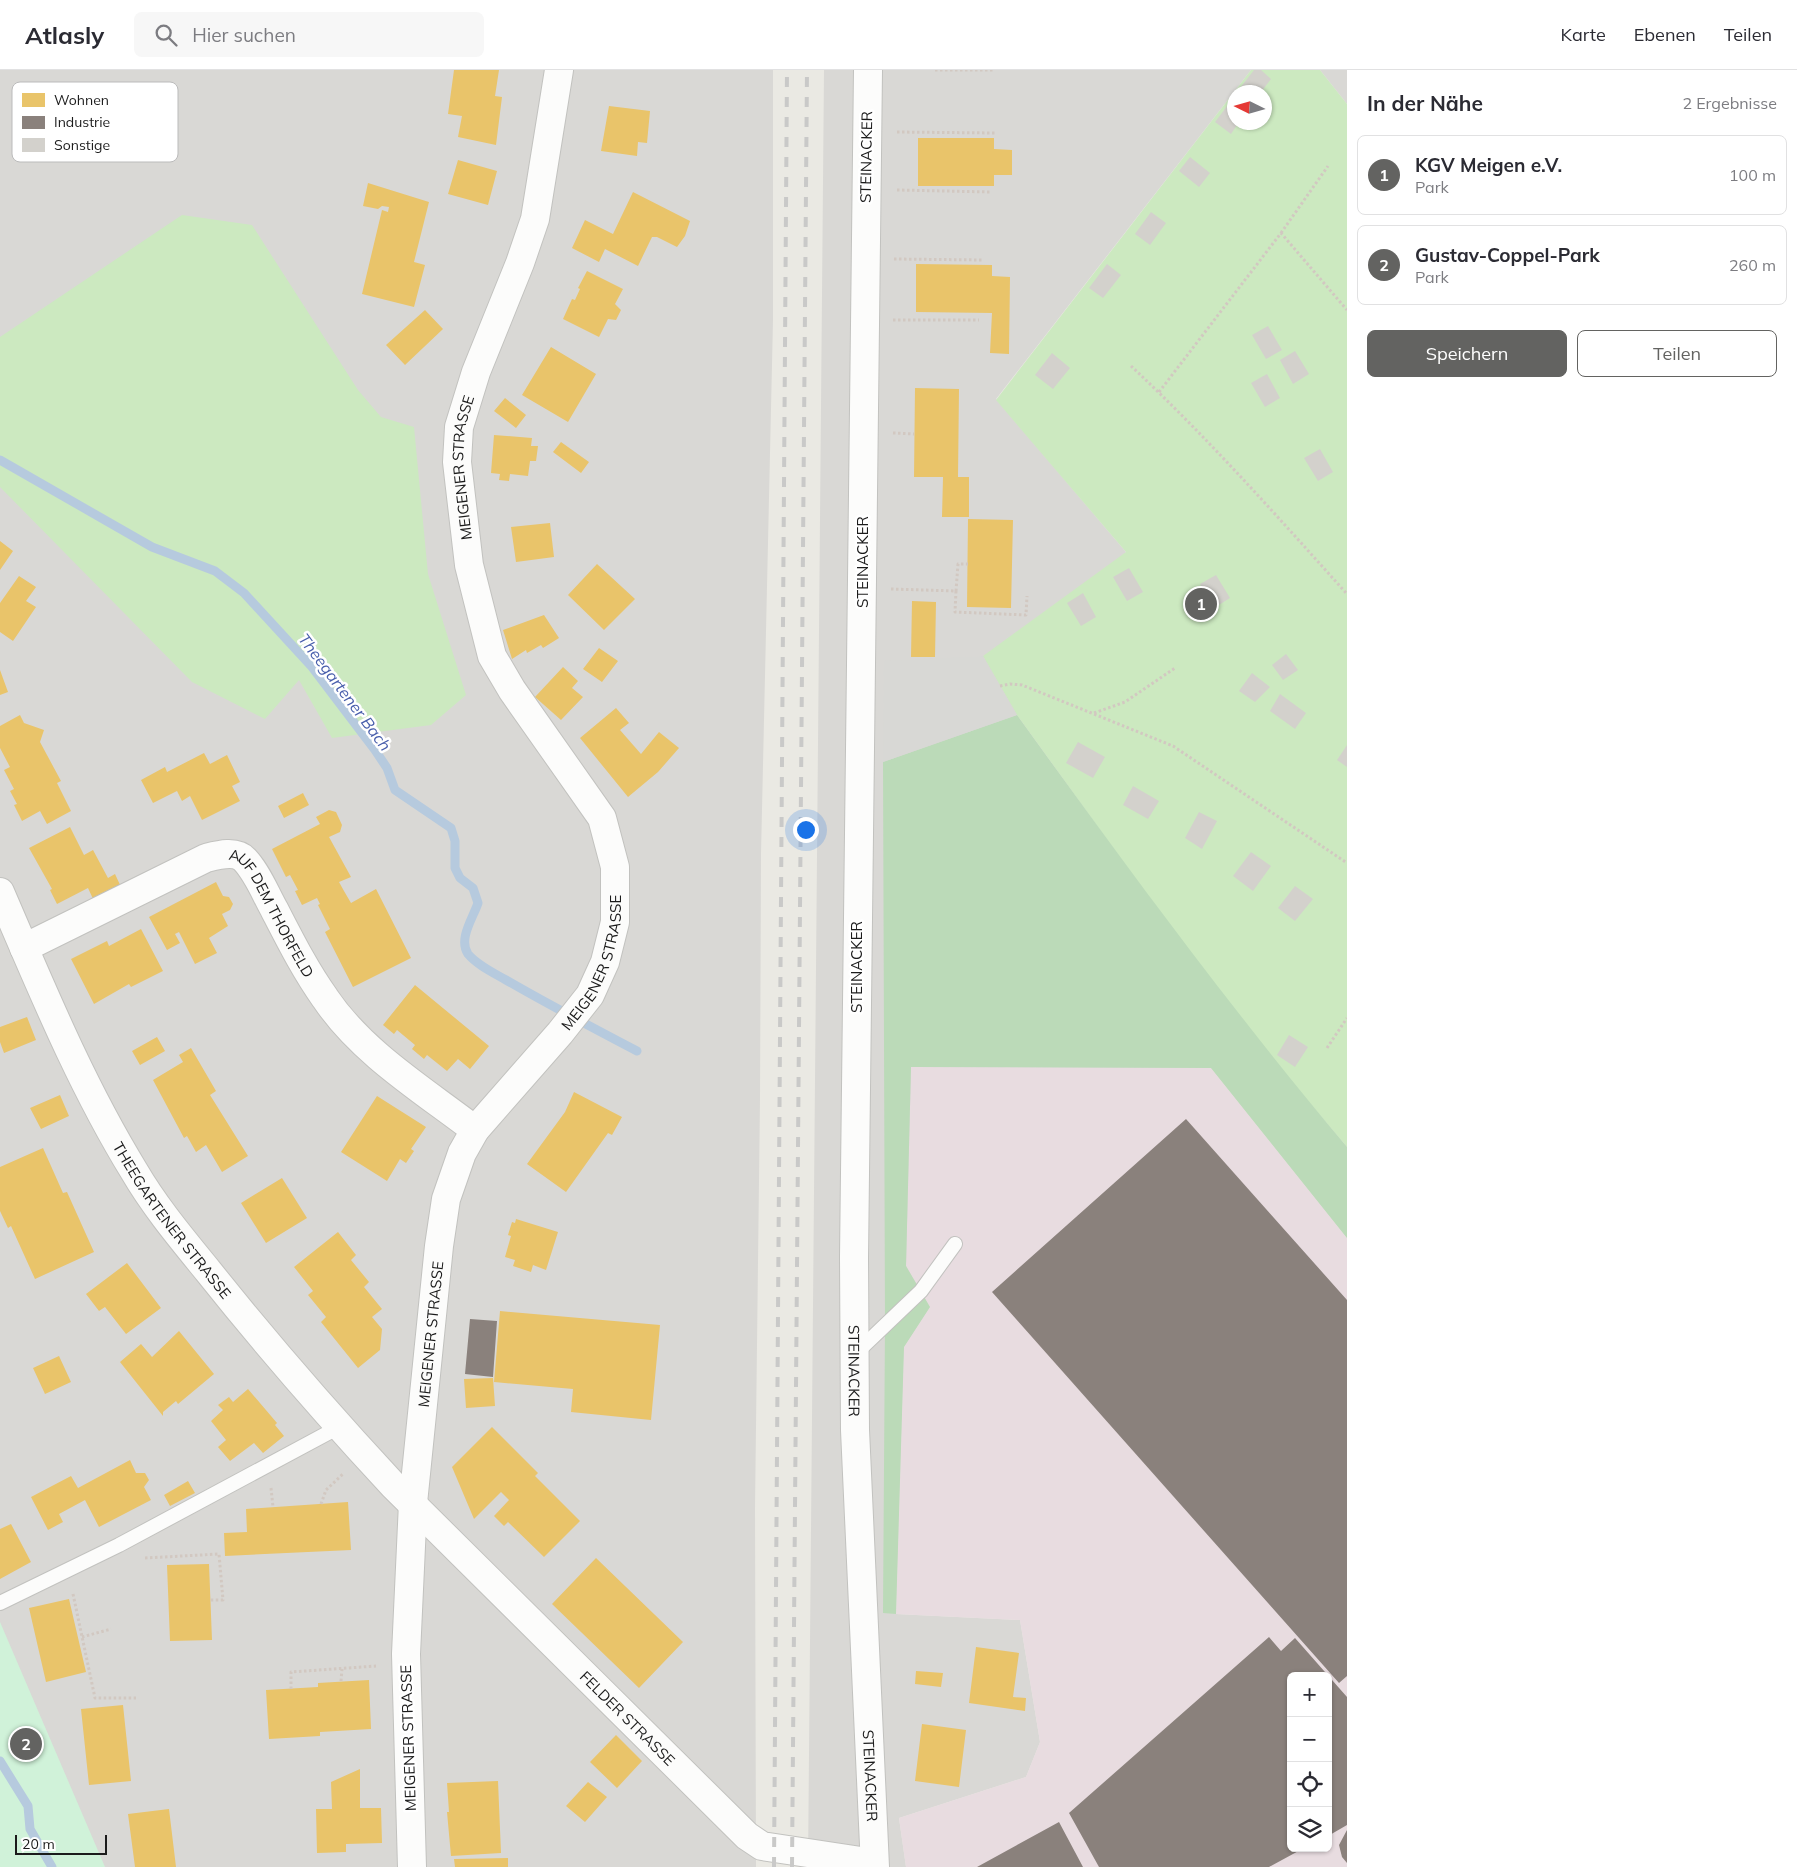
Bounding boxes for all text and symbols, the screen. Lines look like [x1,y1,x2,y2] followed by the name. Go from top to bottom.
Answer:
[134,12,484,57] search box
[25,20,104,50] text: Atlasly
[152,21,180,49] icon: search
[192,23,296,47] text: Hier suchen
[1560,23,1606,46] text: Karte
[1634,23,1696,46] text: Ebenen
[1724,23,1772,46] text: Teilen
[12,82,178,162] legend
[1227,85,1272,130] north arrow
[1367,90,1483,116] text: In der Nähe
[54,91,109,109] text: Wohnen
[1682,93,1777,113] text: 2 Ergebnisse
[856,111,876,203] street label: STEINACKER
[54,113,110,131] text: Industrie
[54,136,110,154] text: Sonstige
[1415,153,1562,177] text: KGV Meigen e.V.
[1379,165,1389,185] text: 1
[1729,165,1776,185] text: 100 m
[1415,177,1449,197] text: Park
[1415,243,1600,267] text: Gustav-Coppel-Park
[1379,255,1389,275] text: 2
[1729,255,1776,275] text: 260 m
[1415,267,1449,287] text: Park
[1367,330,1567,377] button: Speichern
[1577,330,1777,377] button: Teilen
[447,392,478,541] street label: MEIGENER STRASSE
[853,516,872,608] street label: STEINACKER
[1185,585,1217,623] pin: 1
[294,629,396,755] water label: Theegartener Bach
[793,817,819,843] your location
[228,844,318,981] street label: AUF DEM THORFELD
[557,895,625,1034] street label: MEIGENER STRASSE
[847,921,866,1013] street label: STEINACKER
[109,1138,236,1302] street label: THEEGARTENER STRASSE
[413,1260,447,1408] street label: MEIGENER STRASSE
[845,1325,864,1417] street label: STEINACKER
[396,1664,420,1812] street label: MEIGENER STRASSE
[576,1667,680,1769] street label: FELDER STRASSE
[1287,1672,1332,1852] map controls
[1287,1672,1332,1717] button: +
[1287,1717,1332,1762] button: −
[10,1725,42,1763] pin: 2
[859,1729,882,1822] street label: STEINACKER
[1287,1762,1332,1807] button: locate
[1287,1807,1332,1852] button: layers
[15,1832,108,1855] scale bar
[22,1835,55,1853] text: 20 m

